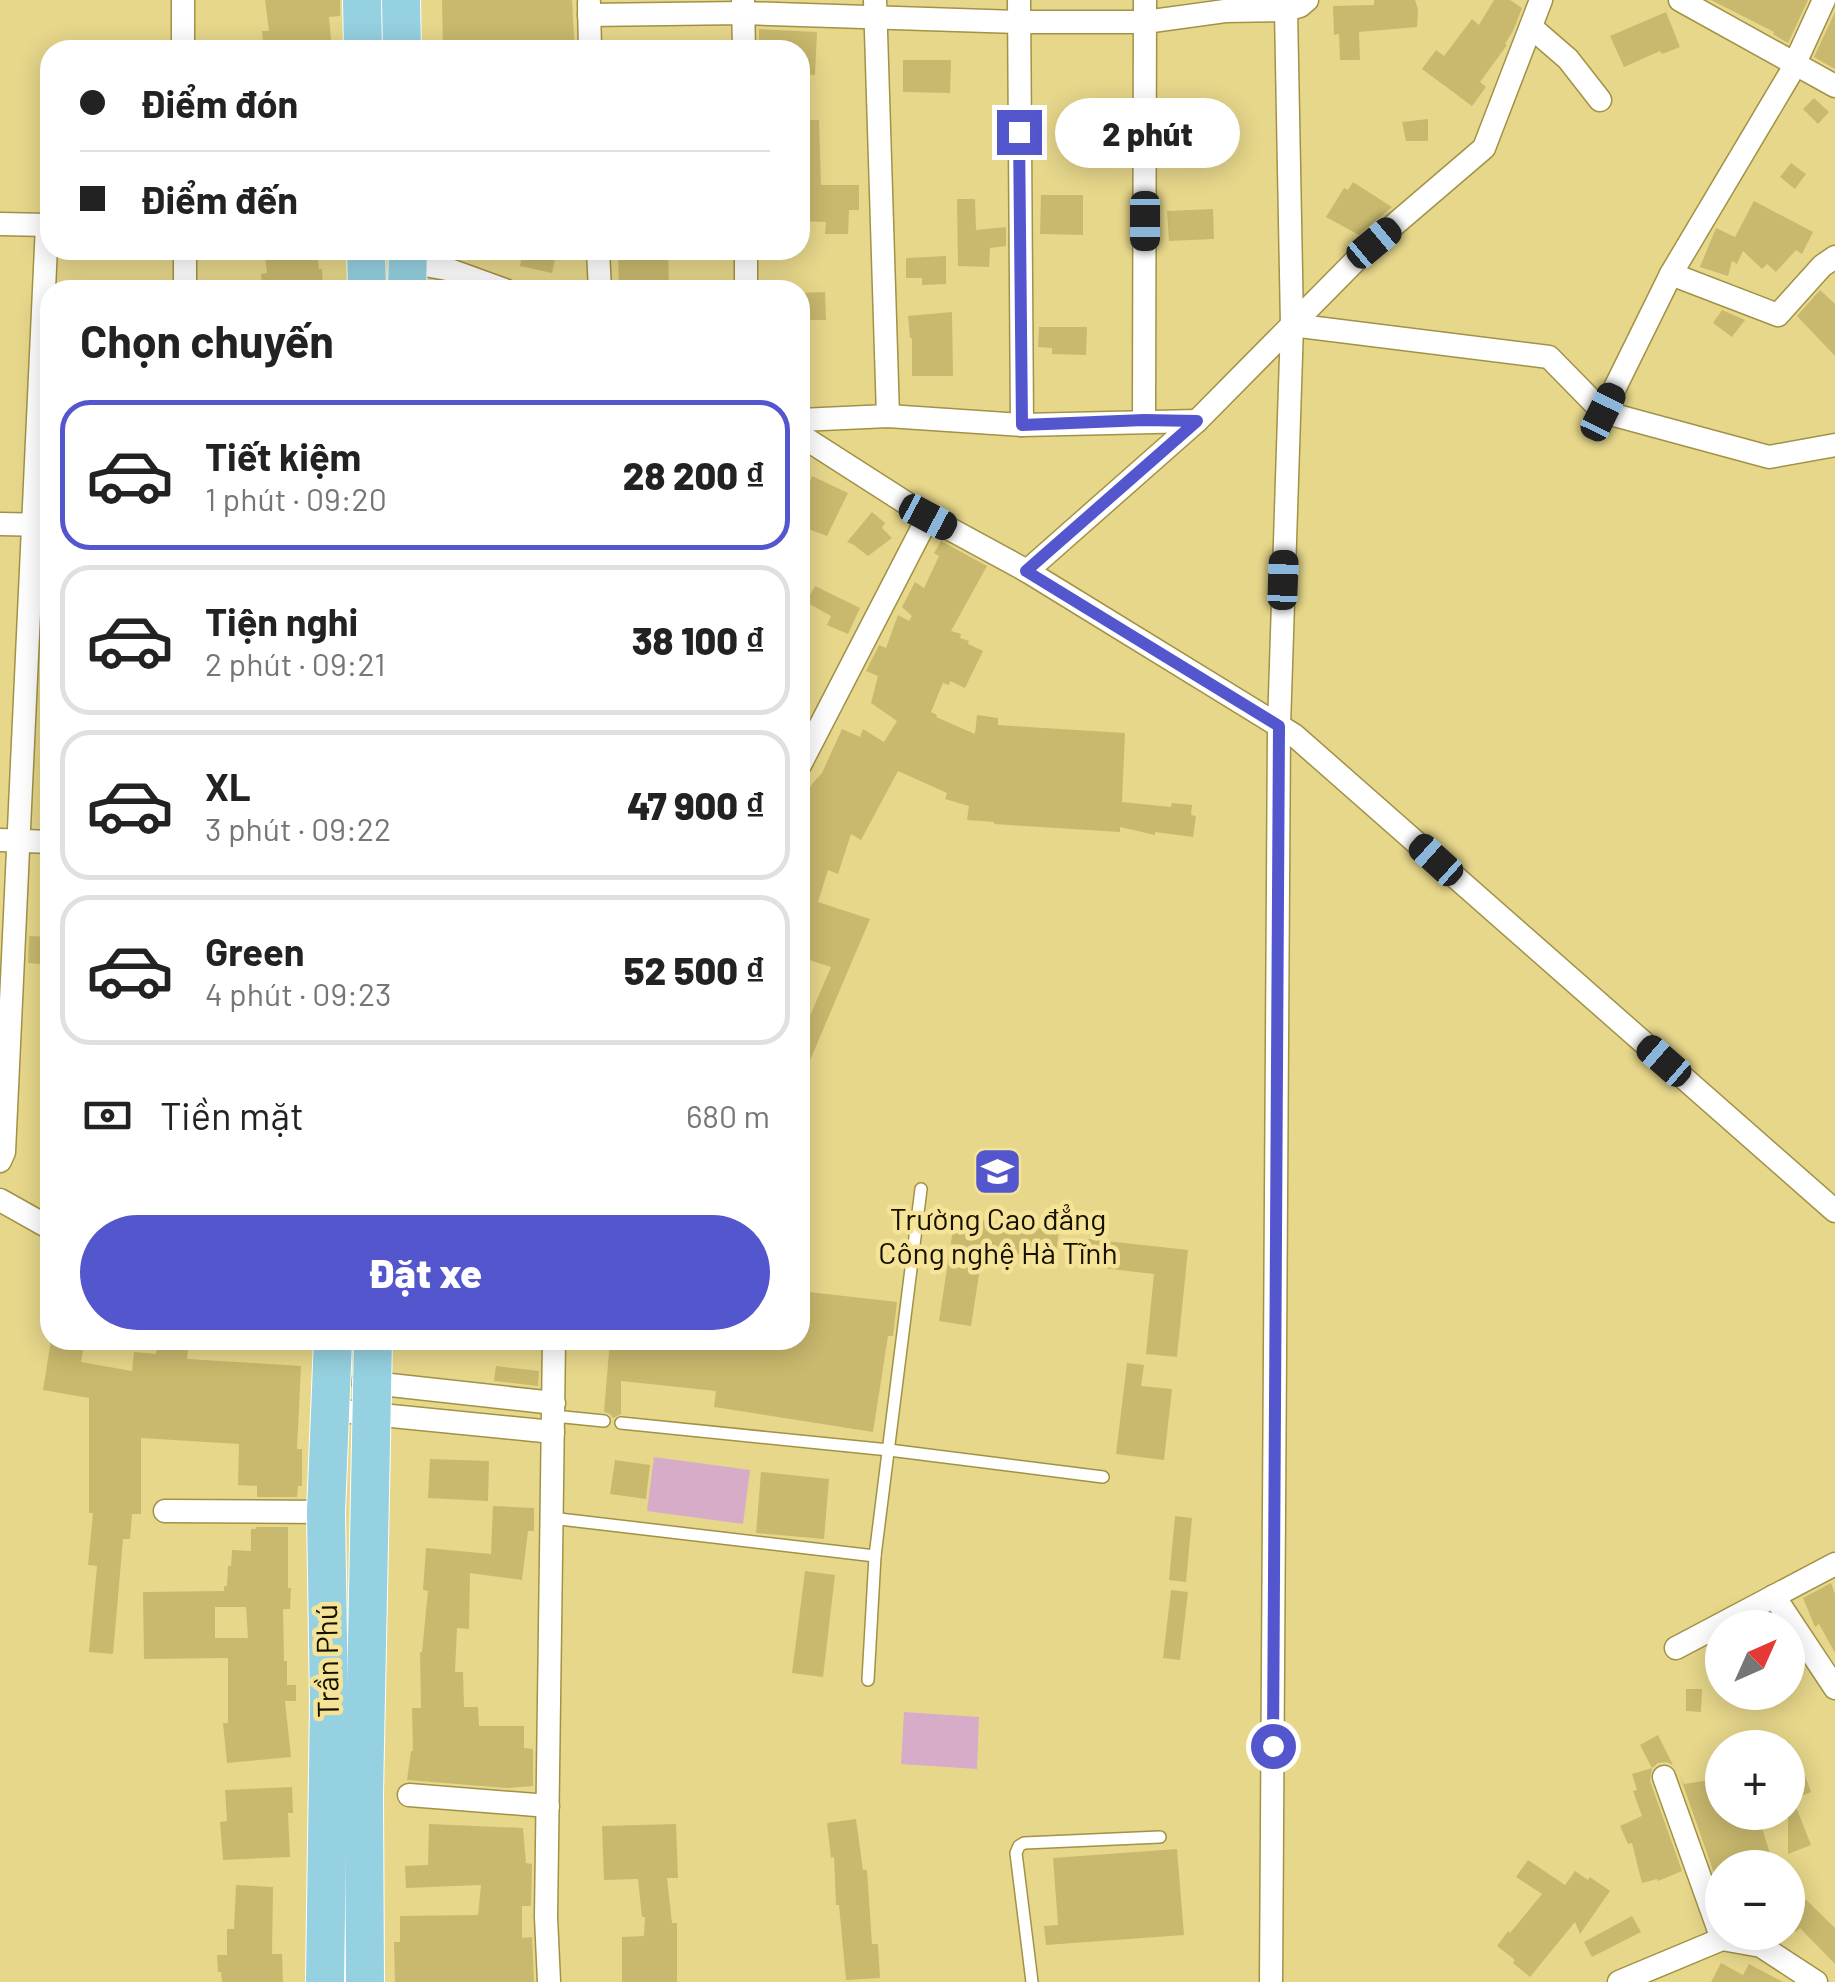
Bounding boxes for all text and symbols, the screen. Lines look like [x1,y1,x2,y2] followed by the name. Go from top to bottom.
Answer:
[140,80,298,126] text: Điểm đón
[1054,97,1239,167] callout: 2 phút
[997,110,1042,155] route end
[1102,114,1193,152] text: 2 phút
[140,176,298,222] text: Điểm đến
[1130,191,1160,251] car
[1341,212,1407,274] car
[80,313,334,367] text: Chọn chuyến
[1576,378,1630,446] car
[85,430,175,520] icon: car
[205,433,361,479] text: Tiết kiệm
[623,452,765,498] text: 28 200 ₫
[205,479,387,517] text: 1 phút · 09:20
[894,490,962,544] car
[1267,549,1299,611] car
[85,595,175,685] icon: car
[205,598,358,644] text: Tiện nghi
[632,617,765,663] text: 38 100 ₫
[205,644,385,682] text: 2 phút · 09:21
[85,760,175,850] icon: car
[205,763,251,809] text: XL
[627,782,765,828] text: 47 900 ₫
[205,809,391,847] text: 3 phút · 09:22
[1404,829,1468,891] car
[85,925,175,1015] icon: car
[205,928,305,974] text: Green
[624,947,765,993] text: 52 500 ₫
[205,974,391,1012] text: 4 phút · 09:23
[1632,1030,1696,1092] car
[80,1088,135,1143] icon: cash
[160,1092,304,1138] text: Tiền mặt
[686,1096,770,1134] text: 680 m
[972,1145,1024,1197] school or university icon: Trường Cao đẳng Công nghệ Hà Tĩnh
[878,1200,1118,1270] place label: Trường Cao đẳng Công nghệ Hà Tĩnh
[80,1215,770,1330] button: Đặt xe
[307,1604,345,1718] street label: Trần Phú
[1705,1610,1805,1710] north arrow
[1705,1610,1805,1950] map controls
[1251,1724,1296,1769] route start
[1705,1730,1805,1830] button: +
[1705,1850,1805,1950] button: −

